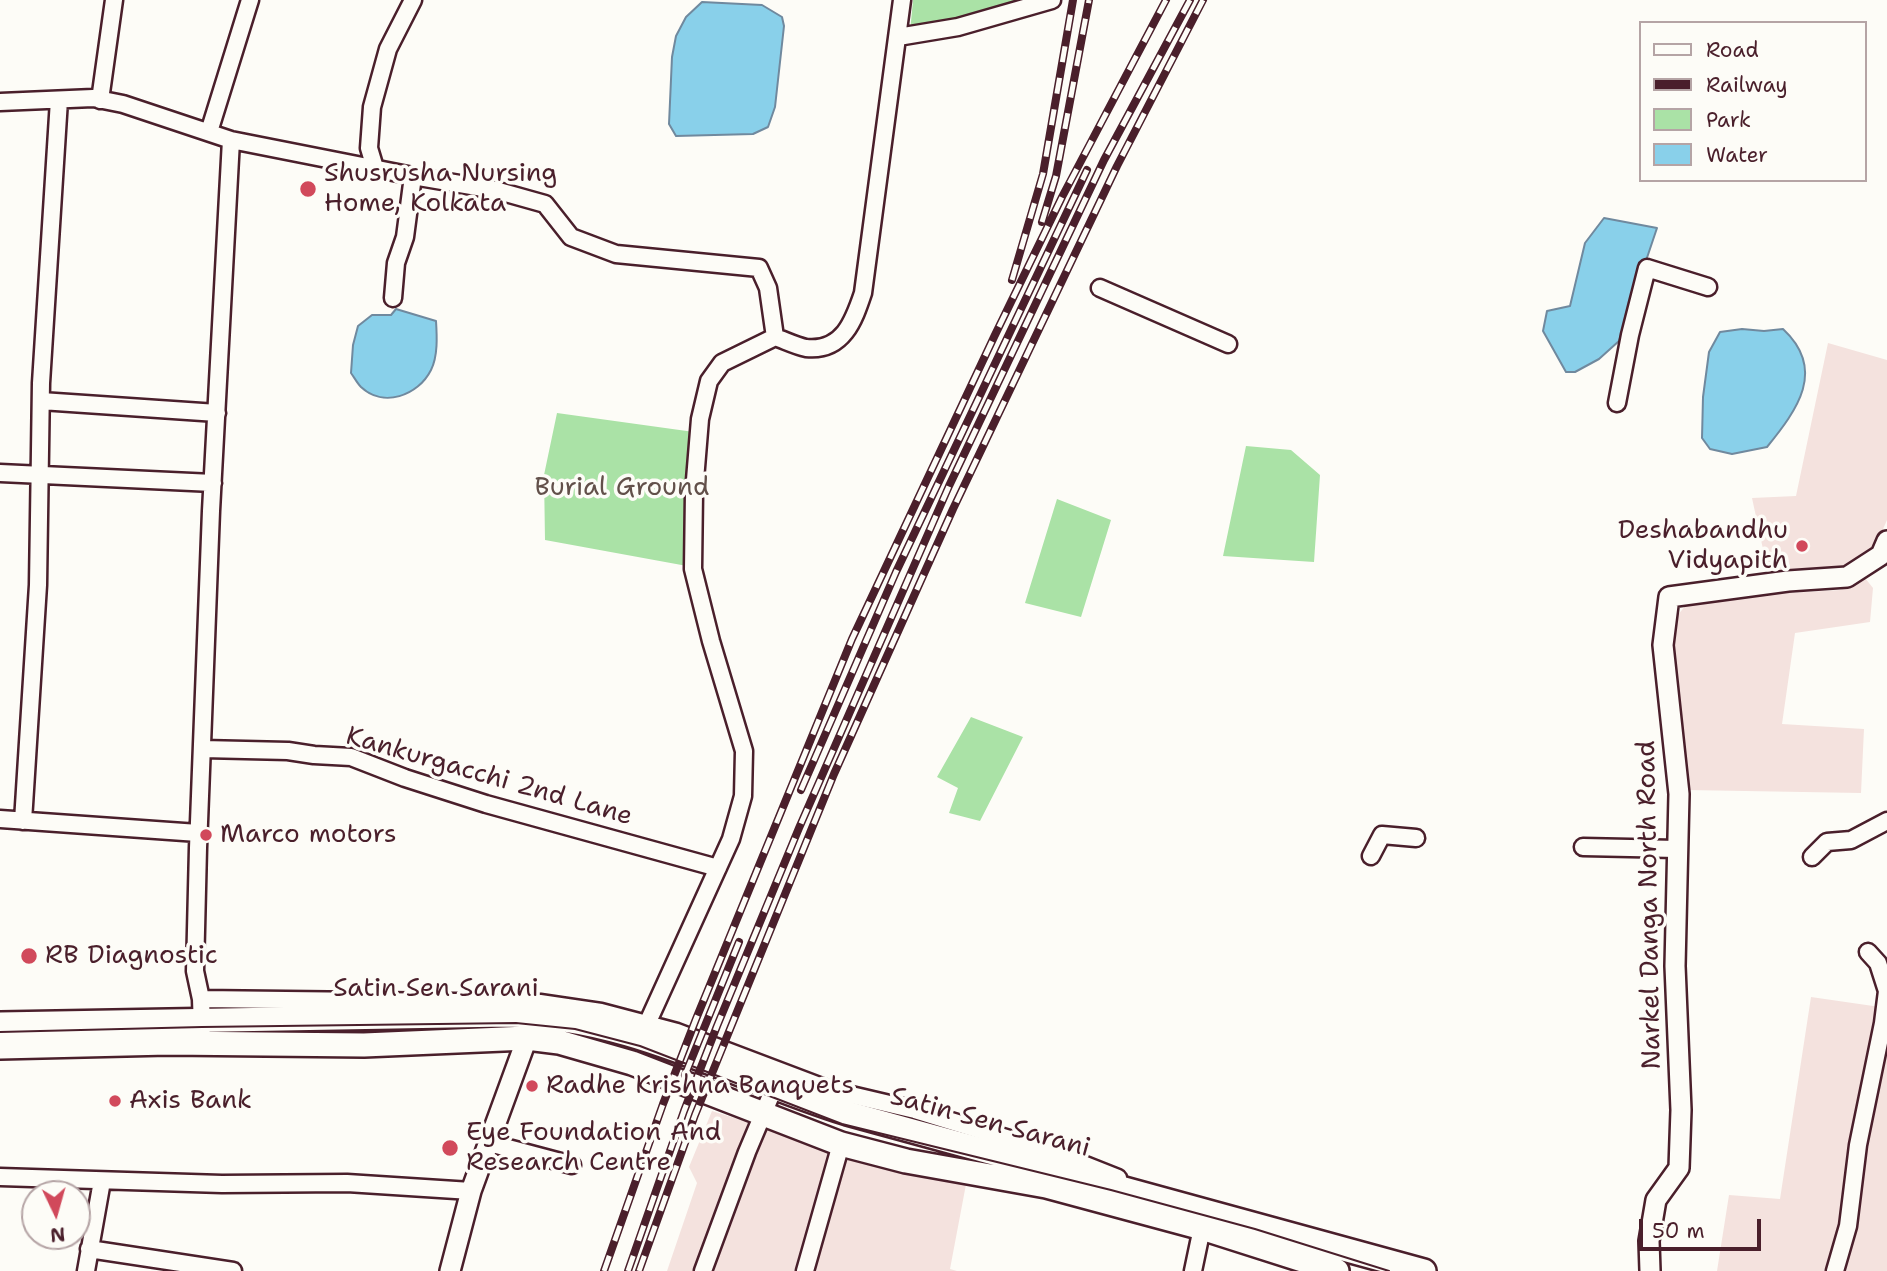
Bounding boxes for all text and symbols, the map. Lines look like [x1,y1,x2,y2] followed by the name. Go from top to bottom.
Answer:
[1638,21,1866,182] legend
[1706,36,1759,64] text: Road
[1706,71,1788,99] text: Railway
[1706,106,1751,134] text: Park
[1706,141,1768,169] text: Water
[324,158,557,220] place label: Shusrusha Nursing Home, Kolkata
[298,179,318,199] marker: Shusrusha Nursing Home, Kolkata
[535,472,709,504] park label: Burial Ground
[1618,515,1788,576] place label: Deshabandhu Vidyapith
[1794,538,1810,554] marker: Deshabandhu Vidyapith
[342,721,636,833] street label: Kankurgacchi 2nd Lane
[1632,740,1668,1070] street label: Narkel Danga North Road
[220,819,397,851] place label: Marco motors
[198,827,214,843] marker: Marco motors
[45,940,218,972] place label: RB Diagnostic
[19,946,39,966] marker: RB Diagnostic
[333,973,539,1005] street label: Satin Sen Sarani
[546,1070,854,1102] place label: Radhe Krishna Banquets
[524,1078,540,1094] marker: Radhe Krishna Banquets
[887,1081,1093,1165] street label: Satin Sen Sarani
[129,1085,252,1117] place label: Axis Bank
[107,1093,123,1109] marker: Axis Bank
[466,1117,721,1178] place label: Eye Foundation And Research Centre
[440,1138,460,1158] marker: Eye Foundation And Research Centre
[21,1180,91,1250] north arrow
[1642,1204,1764,1248] scale bar
[1652,1217,1705,1245] text: 50 m
[49,1221,66,1248] text: N

